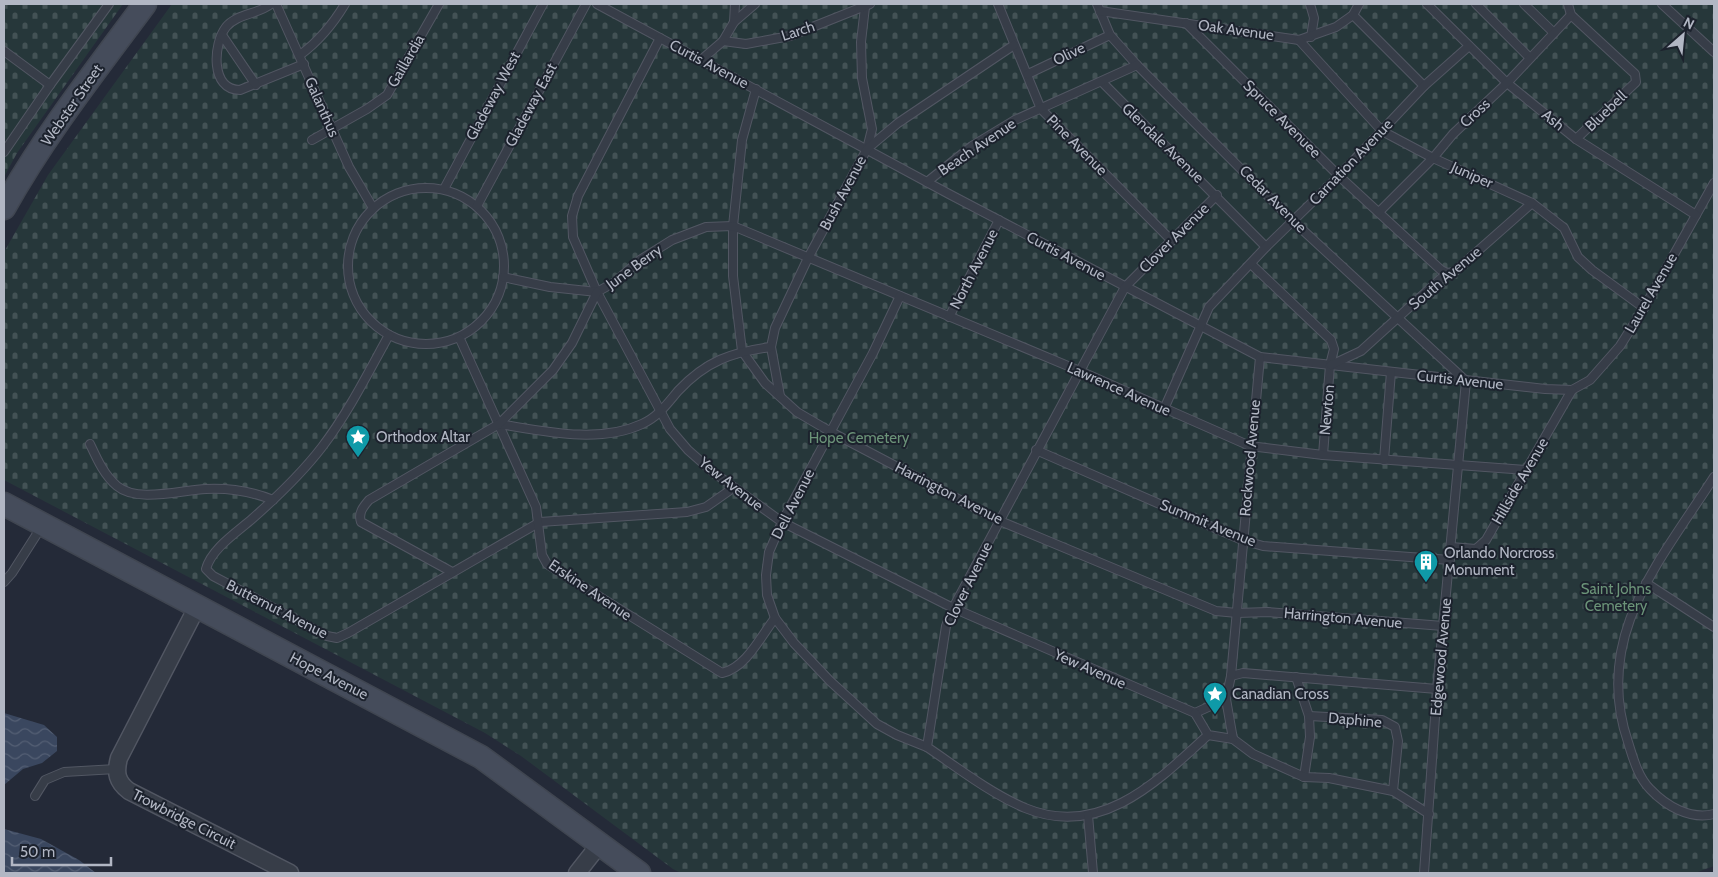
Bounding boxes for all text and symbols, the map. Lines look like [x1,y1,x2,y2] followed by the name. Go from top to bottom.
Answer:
[1658,10,1708,60] north arrow
[1680,13,1697,34] text: N
[1197,16,1275,44] street label: Oak Avenue
[779,17,817,45] street label: Larch
[384,31,429,91] street label: Gaillardia
[666,36,752,93] street label: Curtis Avenue
[1050,39,1088,69] street label: Olive
[462,49,524,143] street label: Gladeway West
[501,60,561,150] street label: Gladeway East
[37,61,107,149] street label: Webster Street
[301,74,343,140] street label: Galanthus
[1239,76,1325,162] street label: Spruce Avenuee
[1581,86,1631,135] street label: Bluebell
[1456,95,1494,131] street label: Cross
[1118,99,1208,187] street label: Glendale Avenue
[1538,106,1568,134] street label: Ash
[1043,111,1111,179] street label: Pine Avenue
[935,114,1019,180] street label: Beach Avenue
[1305,115,1397,209] street label: Carnation Avenue
[816,152,870,233] street label: Bush Avenue
[1447,157,1496,192] street label: Juniper
[1236,162,1311,237] street label: Cedar Avenue
[1135,199,1213,277] street label: Clover Avenue
[946,226,1002,312] street label: North Avenue
[1023,228,1109,285] street label: Curtis Avenue
[602,240,666,294] street label: June Berry
[1405,242,1485,313] street label: South Avenue
[1621,250,1681,336] street label: Laurel Avenue
[1064,358,1174,420] street label: Lawrence Avenue
[1416,367,1505,394] street label: Curtis Avenue
[1316,384,1338,436] street label: Newton
[1236,399,1264,517] street label: Rockwood Avenue
[345,424,371,458] place icon: Orthodox Altar
[376,428,470,446] place label: Orthodox Altar
[809,429,910,447] park label: Hope Cemetery
[1488,434,1552,528] street label: Hillside Avenue
[694,453,767,515] street label: Yew Avenue
[892,458,1006,528] street label: Harrington Avenue
[768,466,819,542] street label: Dell Avenue
[1157,496,1259,551] street label: Summit Avenue
[940,539,996,629] street label: Clover Avenue
[1444,544,1554,579] place label: Orlando Norcross Monument
[1413,549,1439,583] building icon: Orlando Norcross Monument
[545,556,635,624] street label: Erskine Avenue
[223,576,331,642] street label: Butternut Avenue
[1581,580,1651,615] park label: Saint Johns Cemetery
[1427,597,1455,717] street label: Edgewood Avenue
[1283,604,1403,632] street label: Harrington Avenue
[1050,645,1129,693] street label: Yew Avenue
[287,649,372,704] street label: Hope Avenue
[1202,681,1228,715] place icon: Canadian Cross
[1232,685,1329,703] place label: Canadian Cross
[1327,709,1383,731] street label: Daphine
[129,785,239,853] street label: Trowbridge Circuit
[12,834,111,866] scale bar
[20,843,55,861] text: 50 m

